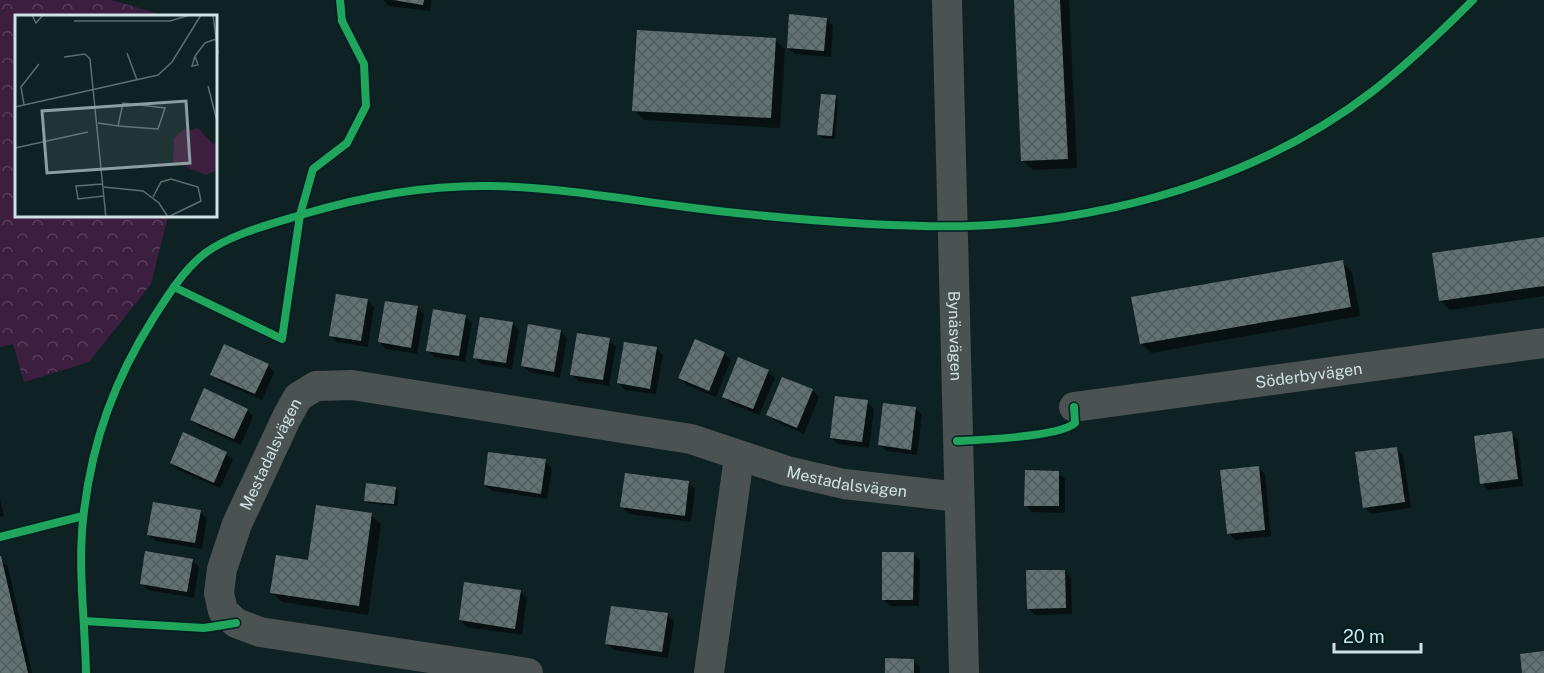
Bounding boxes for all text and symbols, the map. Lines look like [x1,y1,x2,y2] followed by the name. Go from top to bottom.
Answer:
[15,15,218,218] inset map
[944,291,966,381] street label: Bynäsvägen
[1254,359,1363,392] street label: Söderbyvägen
[236,395,306,513] street label: Mestadalsvägen
[785,462,908,501] street label: Mestadalsvägen
[1334,616,1421,654] scale bar
[1343,626,1385,647] text: 20 m

